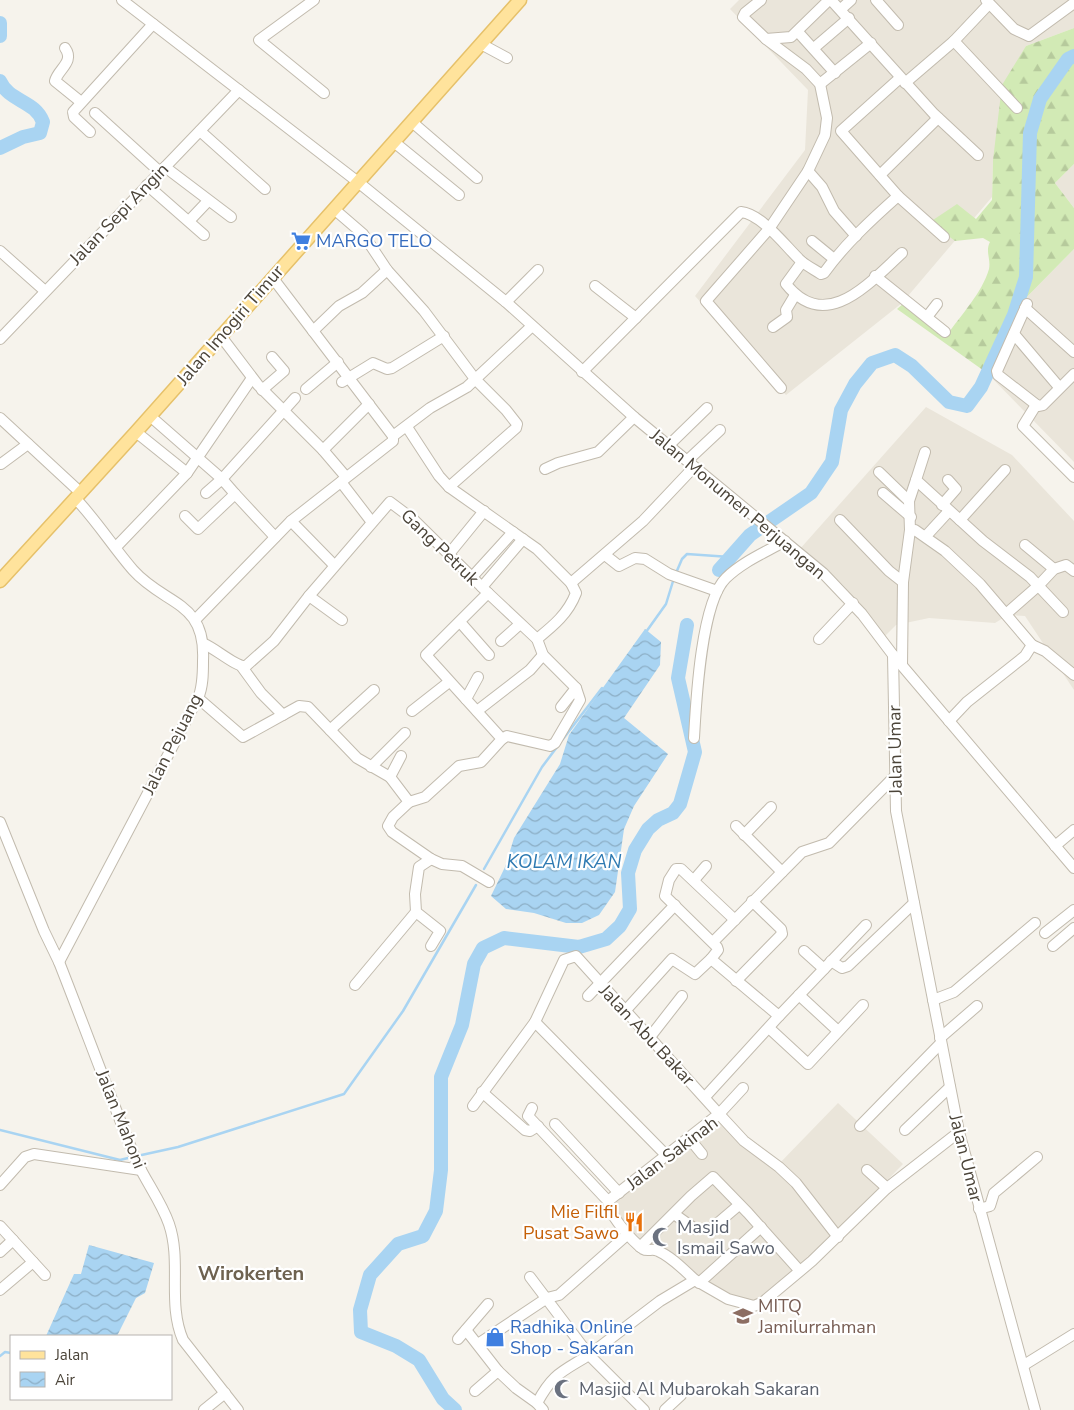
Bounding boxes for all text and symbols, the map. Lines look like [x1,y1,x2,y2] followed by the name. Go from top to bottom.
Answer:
[63,158,174,271] street label: Jalan Sepi Angin
[316,229,432,253] place label: MARGO TELO
[290,230,312,252] supermarket icon: MARGO TELO
[170,259,289,391] street label: Jalan Imogiri Timur
[644,423,831,585] street label: Jalan Monumen Perjuangan
[396,503,485,591] street label: Gang Petruk
[136,689,208,799] street label: Jalan Pejuang
[882,704,908,796] street label: Jalan Umar
[507,849,621,875] water label: KOLAM IKAN
[593,979,700,1091] street label: Jalan Abu Bakar
[90,1065,152,1172] street label: Jalan Mahoni
[621,1111,723,1196] street label: Jalan Sakinah
[943,1111,989,1205] street label: Jalan Umar
[523,1200,620,1245] place label: Mie Filfil Pusat Sawo
[623,1211,645,1233] restaurant icon: Mie Filfil Pusat Sawo
[677,1215,775,1260] place label: Masjid Ismail Sawo
[651,1226,673,1248] mosque icon: Masjid Ismail Sawo
[198,1260,304,1287] district label: Wirokerten
[757,1294,876,1339] place label: MITQ Jamilurrahman
[732,1305,754,1327] school or university icon: MITQ Jamilurrahman
[510,1315,634,1360] place label: Radhika Online Shop - Sakaran
[484,1326,506,1348] shop icon: Radhika Online Shop - Sakaran
[10,1335,172,1400] legend
[54,1345,89,1365] text: Jalan
[55,1370,75,1390] text: Air
[579,1377,820,1401] place label: Masjid Al Mubarokah Sakaran
[553,1378,575,1400] mosque icon: Masjid Al Mubarokah Sakaran

